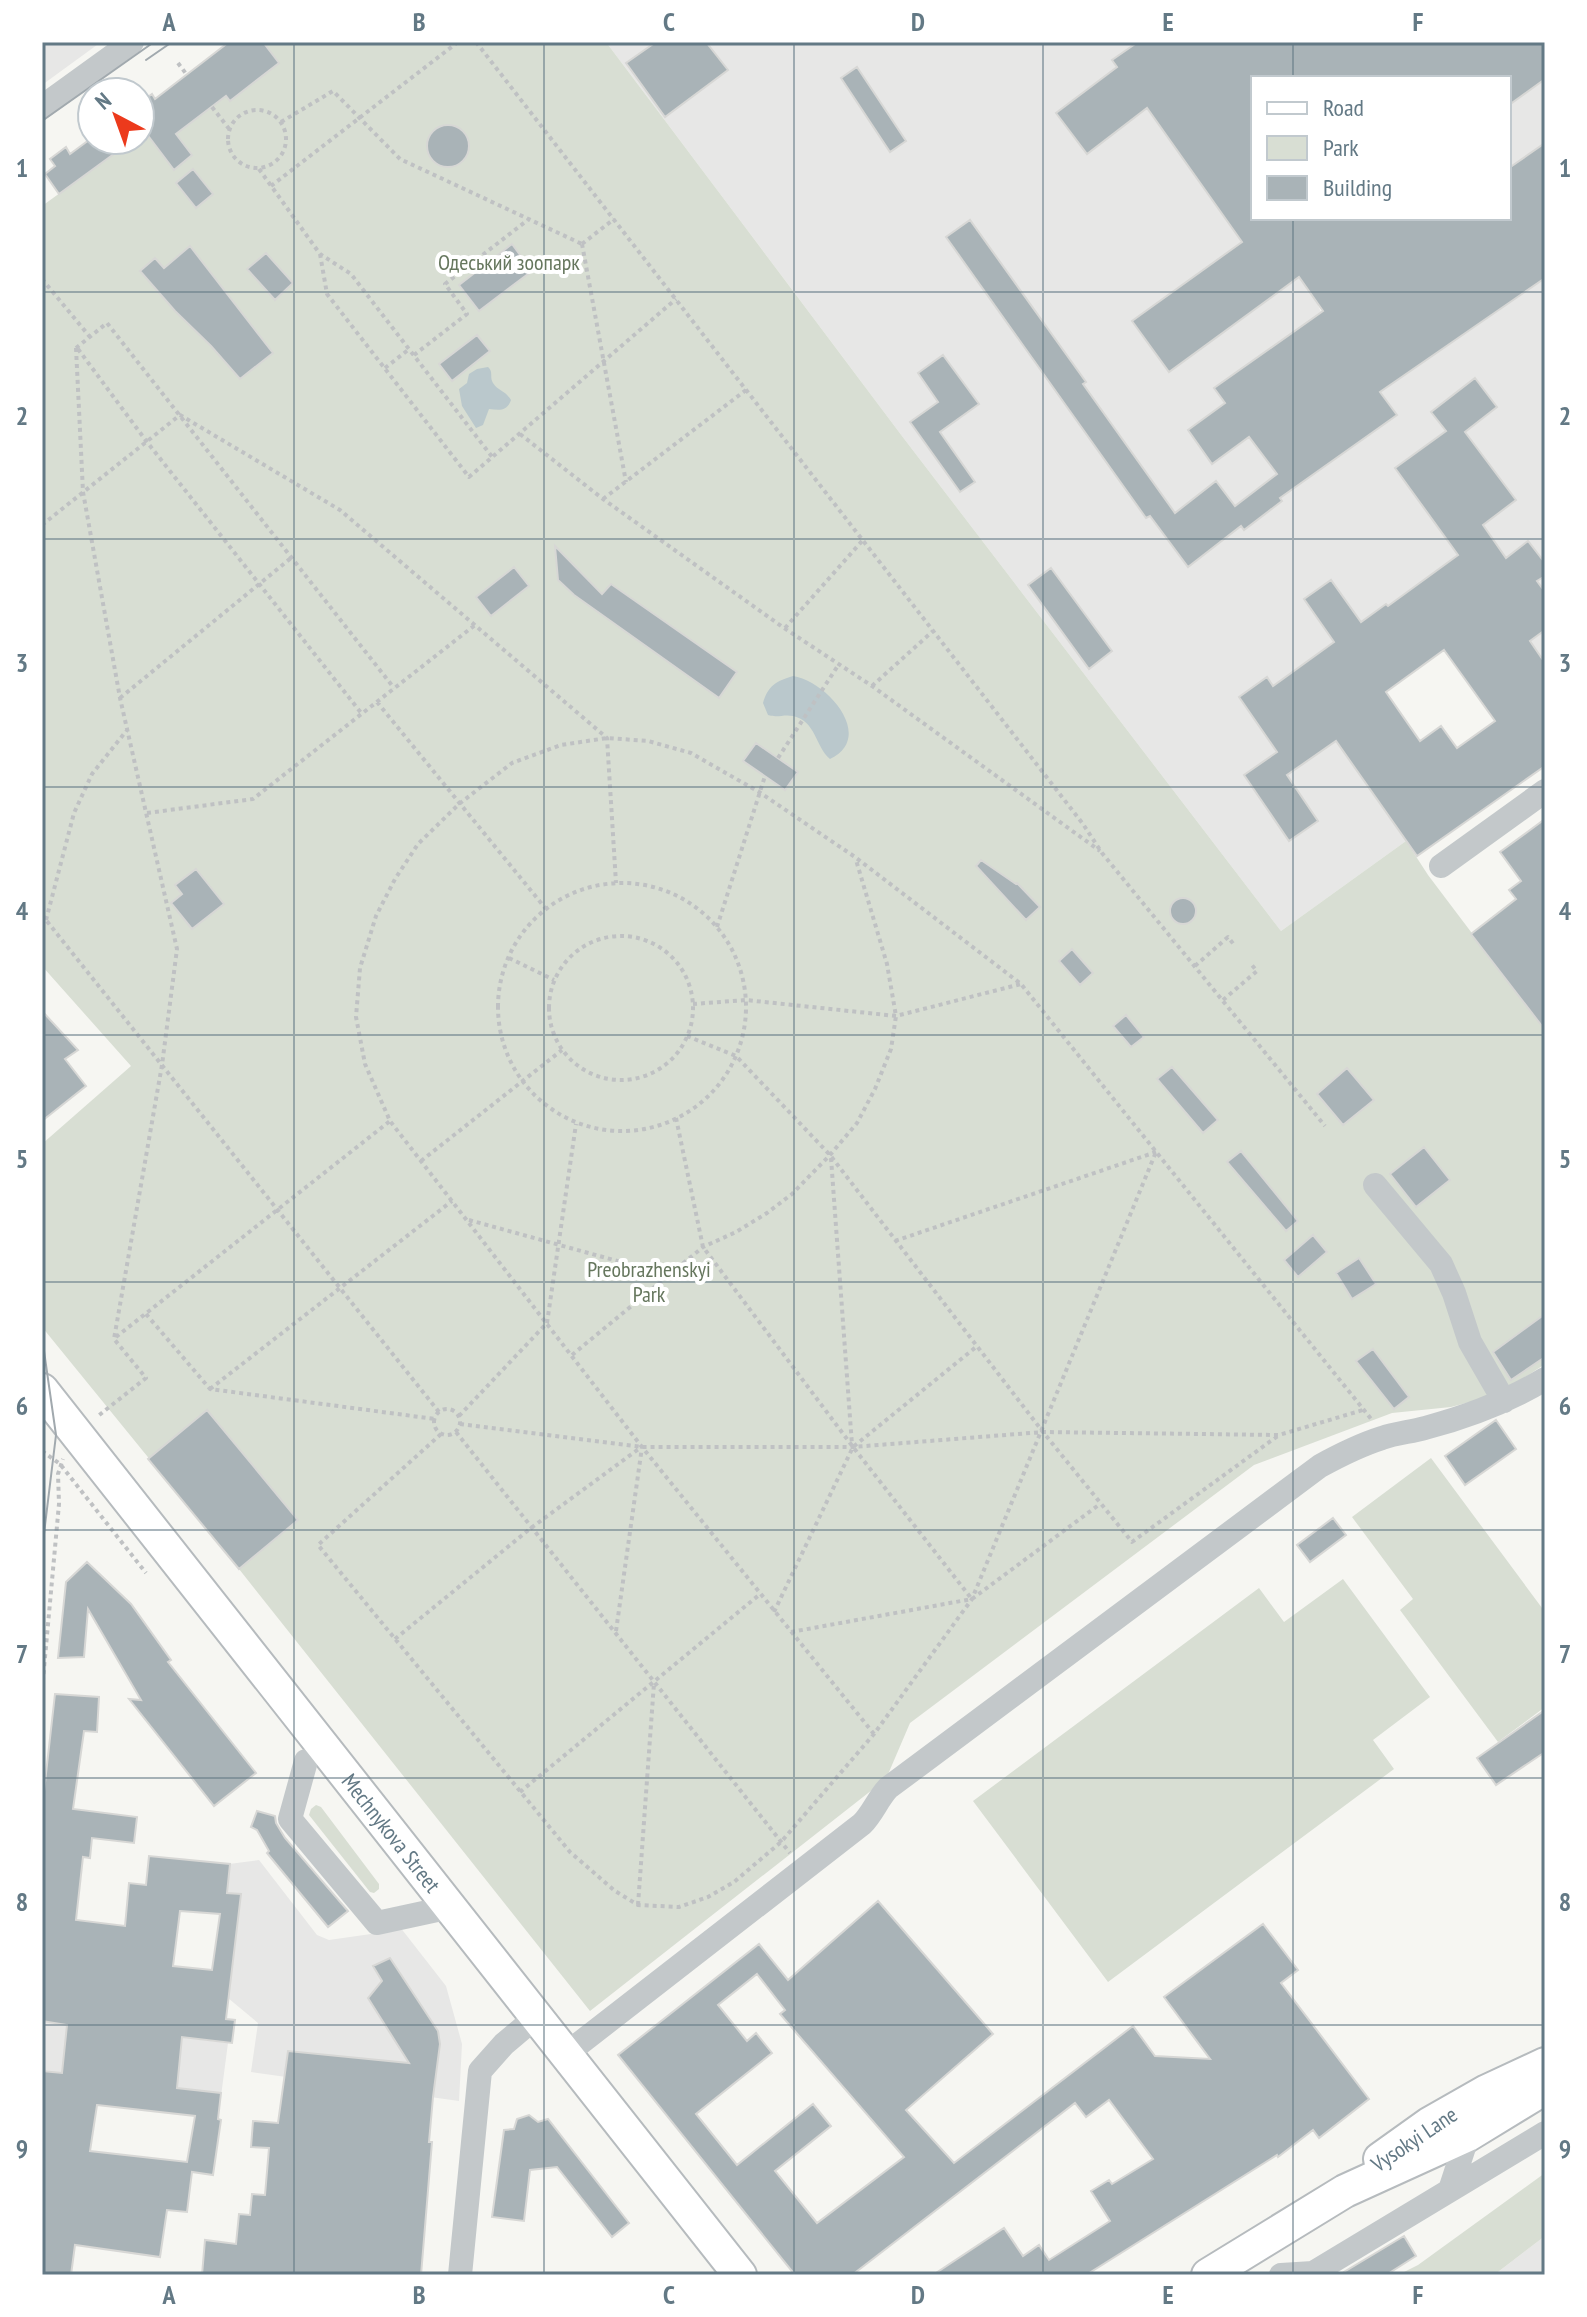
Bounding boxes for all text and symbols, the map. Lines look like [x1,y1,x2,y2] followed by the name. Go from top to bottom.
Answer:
[161,5,176,38] text: A
[413,5,426,38] text: B
[663,5,675,38] text: C
[911,5,925,38] text: D
[1162,5,1174,38] text: E
[1413,5,1424,38] text: F
[76,76,156,156] north arrow
[1251,76,1511,220] legend
[89,86,117,115] text: N
[1323,92,1364,123] text: Road
[1323,132,1359,163] text: Park
[16,151,28,184] text: 1
[1559,151,1571,184] text: 1
[1323,172,1392,203] text: Building
[438,248,580,276] park label: Одеський зоопарк
[16,399,28,432] text: 2
[1559,399,1571,432] text: 2
[16,646,28,679] text: 3
[1559,646,1571,679] text: 3
[16,894,29,927] text: 4
[1559,894,1572,927] text: 4
[16,1142,28,1175] text: 5
[1559,1142,1571,1175] text: 5
[587,1255,711,1308] park label: Preobrazhenskyi Park
[16,1389,28,1422] text: 6
[1559,1389,1571,1422] text: 6
[16,1637,28,1670] text: 7
[1559,1637,1571,1670] text: 7
[336,1768,447,1898] street label: Mechnykova Street
[16,1885,28,1918] text: 8
[1559,1885,1571,1918] text: 8
[1365,2100,1462,2178] street label: Vysokyi Lane
[16,2132,28,2165] text: 9
[1559,2132,1571,2165] text: 9
[161,2278,176,2311] text: A
[413,2278,426,2311] text: B
[663,2278,675,2311] text: C
[911,2278,925,2311] text: D
[1162,2278,1174,2311] text: E
[1413,2278,1424,2311] text: F

